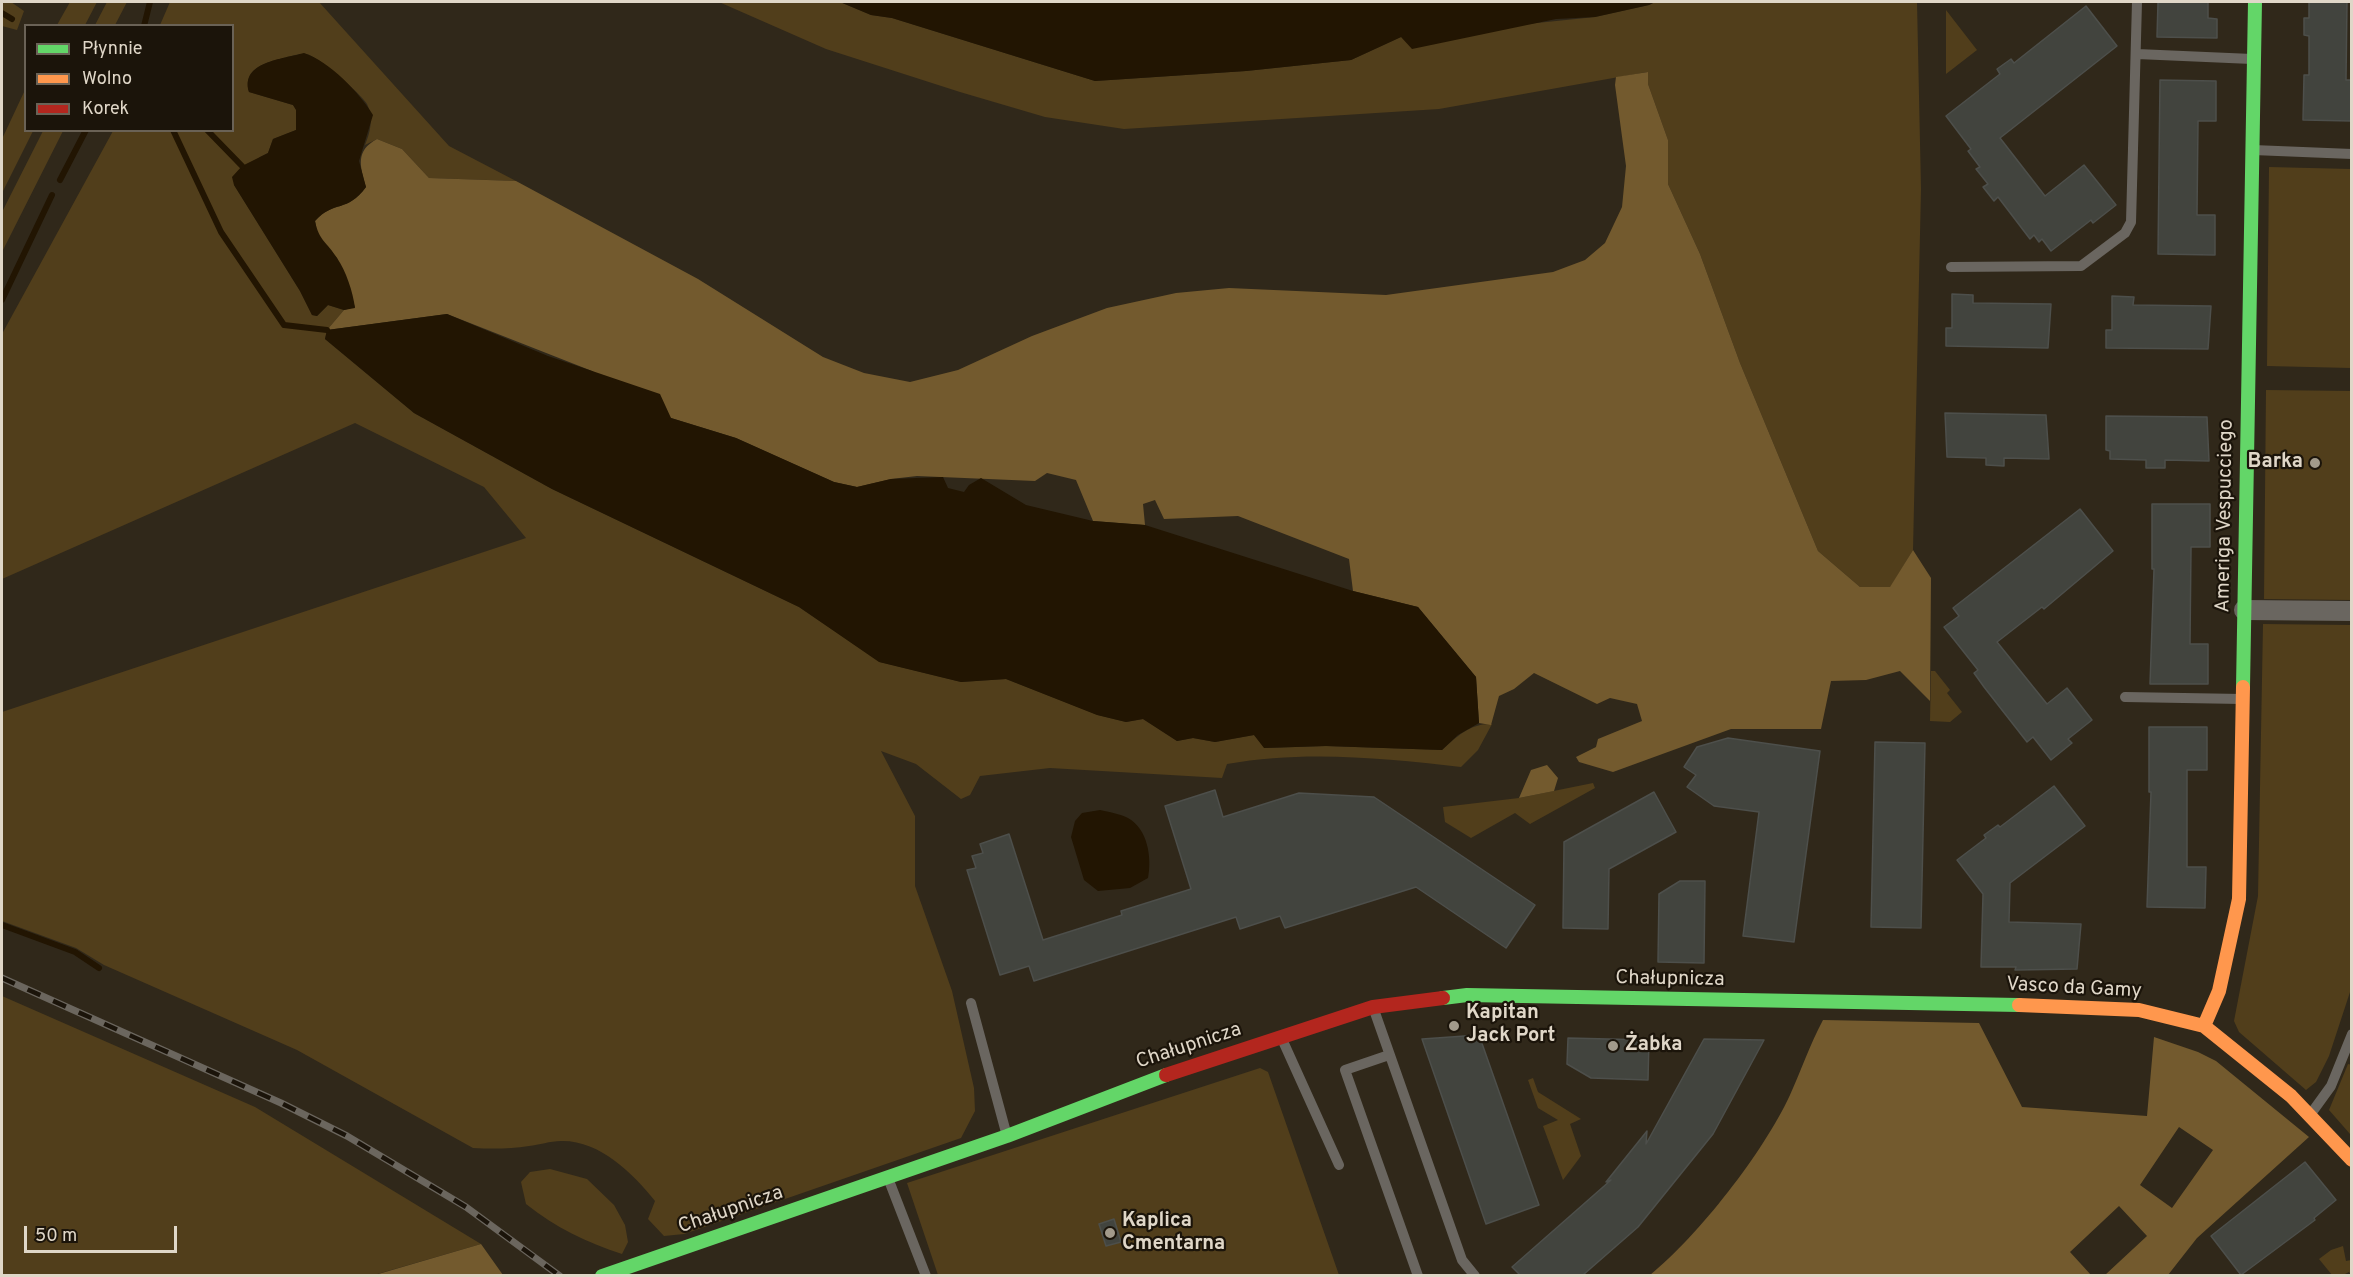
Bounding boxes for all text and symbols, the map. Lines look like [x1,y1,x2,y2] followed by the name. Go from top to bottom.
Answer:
[24,24,234,132] legend
[82,38,143,61] text: Płynnie
[82,68,132,91] text: Wolno
[82,98,129,121] text: Korek
[2212,419,2240,613] street label: Ameriga Vespucciego
[2248,451,2303,475] place label: Barka
[2308,456,2322,470] marker: Barka
[1615,967,1725,993] street label: Chałupnicza
[2006,973,2142,1005] street label: Vasco da Gamy
[1466,1002,1555,1049] place label: Kapitan Jack Port
[1133,1019,1245,1075] street label: Chałupnicza
[1447,1019,1461,1033] marker: Kapitan Jack Port
[1625,1034,1682,1058] place label: Żabka
[1606,1039,1620,1053] marker: Żabka
[675,1182,787,1240] street label: Chałupnicza
[1122,1210,1225,1257] place label: Kaplica Cmentarna
[27,1214,180,1252] scale bar
[35,1225,77,1248] text: 50 m
[1103,1226,1117,1240] marker: Kaplica Cmentarna

